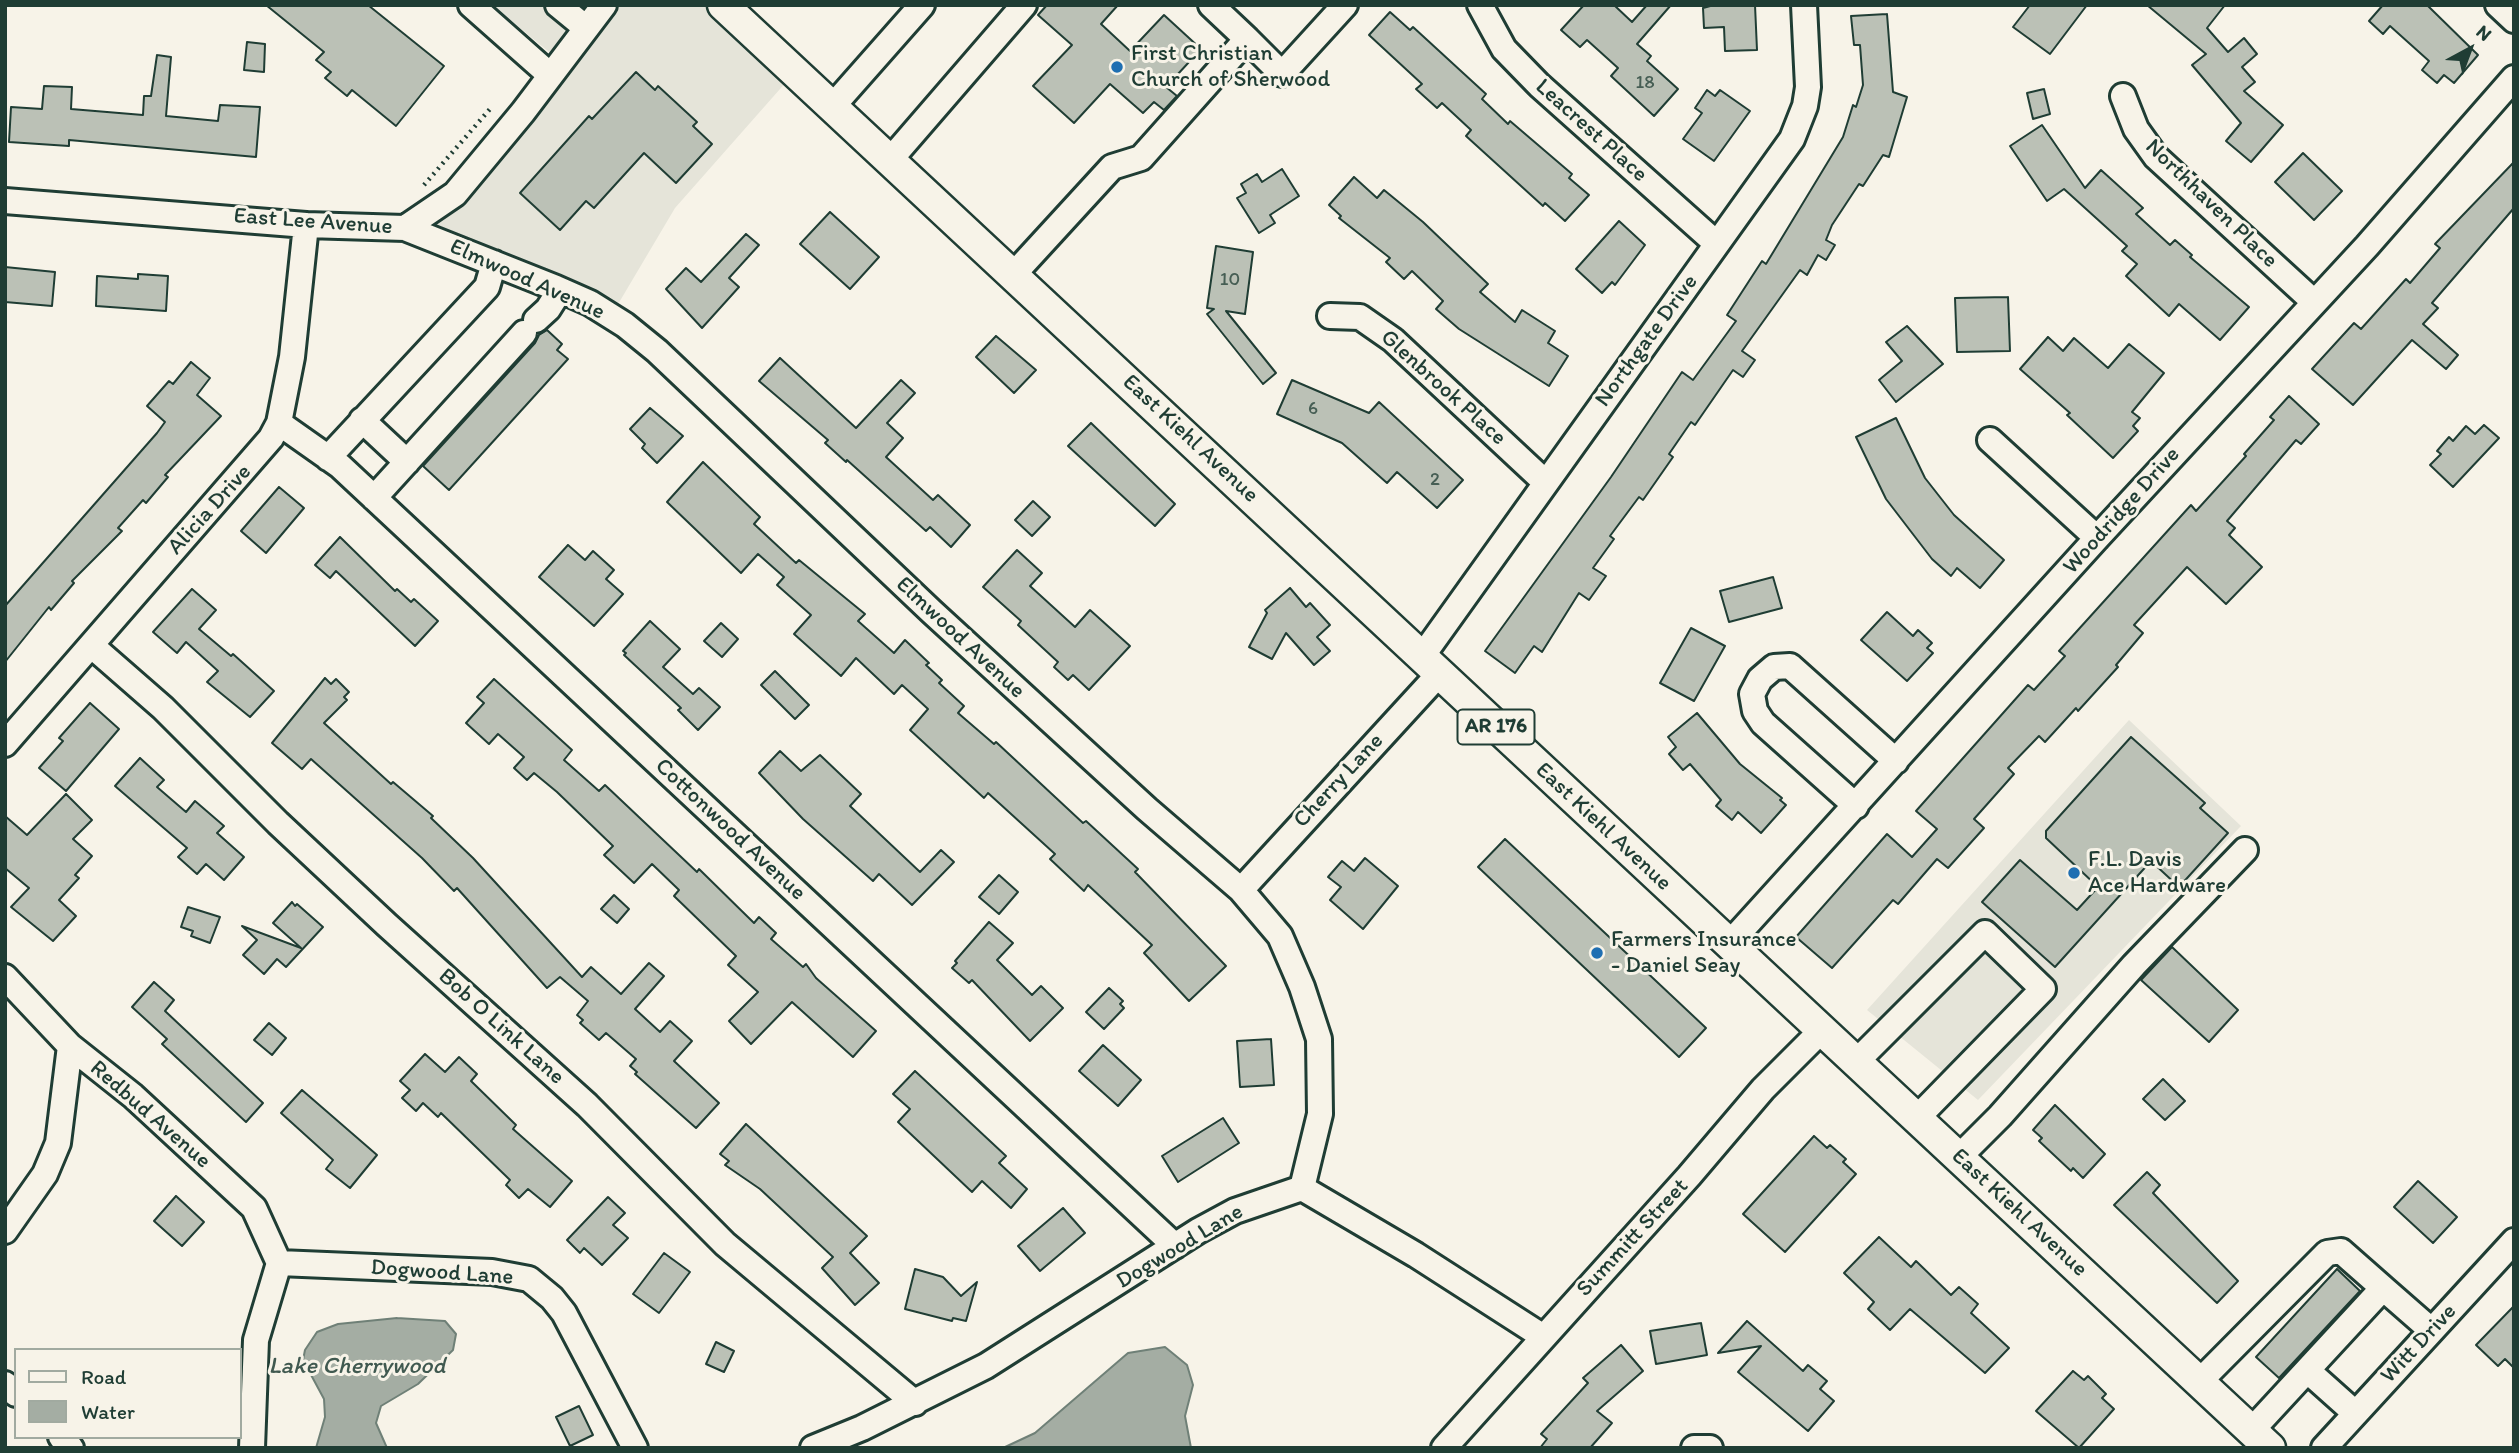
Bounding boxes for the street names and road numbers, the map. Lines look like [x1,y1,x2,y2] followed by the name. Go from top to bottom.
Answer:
[1529,73,1653,189] street label: Leacrest Place
[2139,134,2283,274] street label: Northhaven Place
[233,203,393,241] street label: East Lee Avenue
[445,234,609,326] street label: Elmwood Avenue
[1590,269,1704,413] street label: Northgate Drive
[1374,324,1512,452] street label: Glenbrook Place
[1116,369,1264,509] street label: East Kiehl Avenue
[2058,442,2186,580] street label: Woodridge Drive
[162,459,258,561] street label: Alicia Drive
[890,571,1030,705] street label: Elmwood Avenue
[1458,710,1534,744] road number: AR 176
[1288,728,1390,834] street label: Cherry Lane
[649,753,811,907] street label: Cottonwood Avenue
[1529,757,1677,897] street label: East Kiehl Avenue
[432,963,570,1091] street label: Bob O Link Lane
[84,1055,216,1175] street label: Redbud Avenue
[1945,1143,2093,1283] street label: East Kiehl Avenue
[1571,1173,1695,1303] street label: Summitt Street
[1112,1198,1248,1296] street label: Dogwood Lane
[370,1254,514,1292] street label: Dogwood Lane
[2375,1298,2463,1390] street label: Witt Drive

